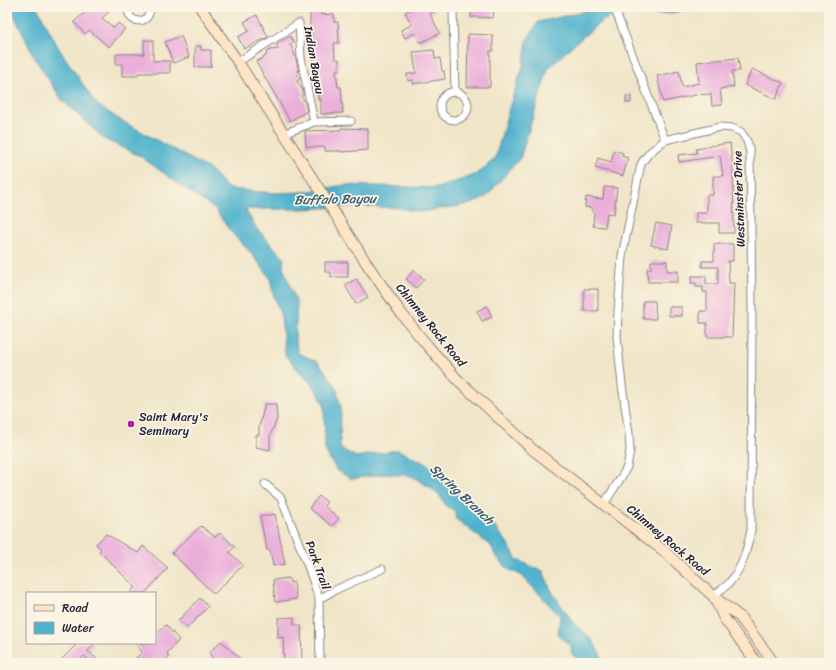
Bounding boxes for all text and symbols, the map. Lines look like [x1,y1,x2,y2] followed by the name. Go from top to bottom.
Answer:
[297,23,331,96] street label: Indian Bayou
[726,150,752,248] street label: Westminster Drive
[294,187,378,211] water label: Buffalo Bayou
[390,278,473,373] street label: Chimney Rock Road
[139,406,209,442] place label: Saint Mary's Seminary
[126,419,136,429] marker: Saint Mary's Seminary
[424,458,500,531] water label: Spring Branch
[622,499,716,583] street label: Chimney Rock Road
[299,537,337,593] street label: Park Trail
[26,592,156,644] legend
[62,597,89,619] text: Road
[62,617,95,639] text: Water

